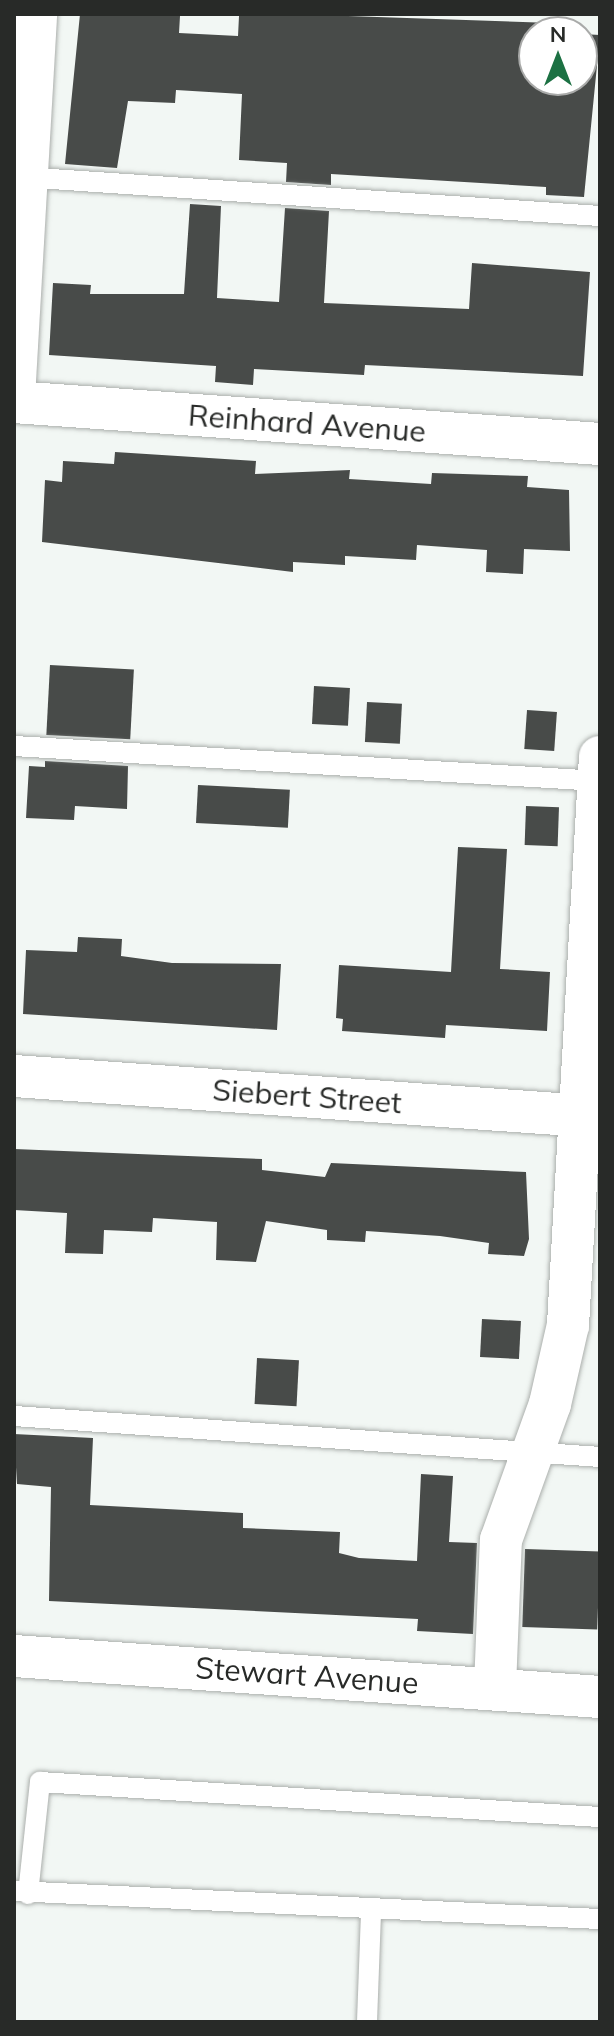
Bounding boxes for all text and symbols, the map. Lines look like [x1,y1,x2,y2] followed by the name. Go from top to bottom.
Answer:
[518,16,598,96] north arrow
[550,20,566,48] text: N
[187,397,427,449] street label: Reinhard Avenue
[211,1071,403,1121] street label: Siebert Street
[194,1649,420,1701] street label: Stewart Avenue

